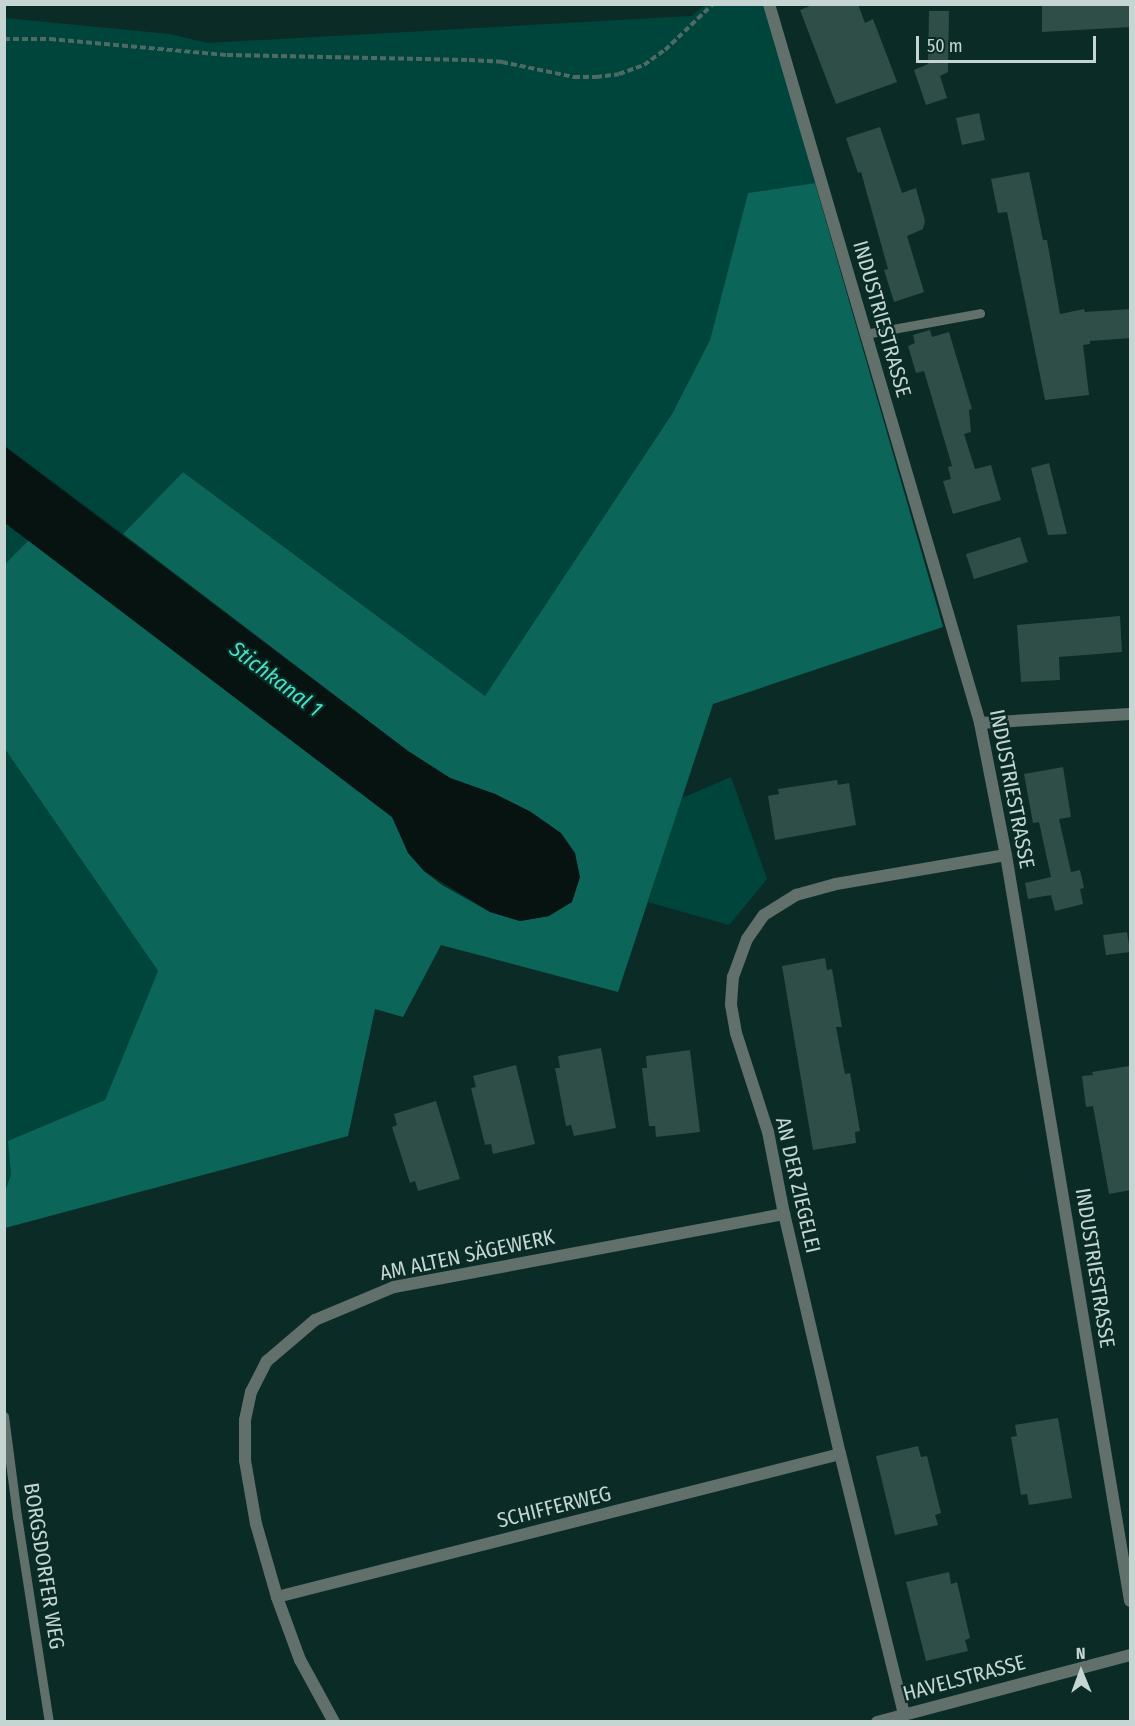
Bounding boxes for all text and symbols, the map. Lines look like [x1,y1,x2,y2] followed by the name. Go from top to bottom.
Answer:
[919,24,1099,62] scale bar
[927,35,963,57] text: 50 m
[848,238,916,400] street label: INDUSTRIESTRASSE
[225,636,327,722] water label: Stichkanal 1
[984,707,1040,871] street label: INDUSTRIESTRASSE
[770,1115,826,1255] street label: AN DER ZIEGELEI
[1070,1186,1120,1350] street label: INDUSTRIESTRASSE
[377,1224,557,1286] street label: AM ALTEN SÄGEWERK
[18,1481,70,1651] street label: BORGSDORFER WEG
[494,1481,614,1533] street label: SCHIFFERWEG
[1051,1642,1111,1702] north arrow
[1076,1644,1086,1663] text: N
[900,1650,1028,1706] street label: HAVELSTRASSE

